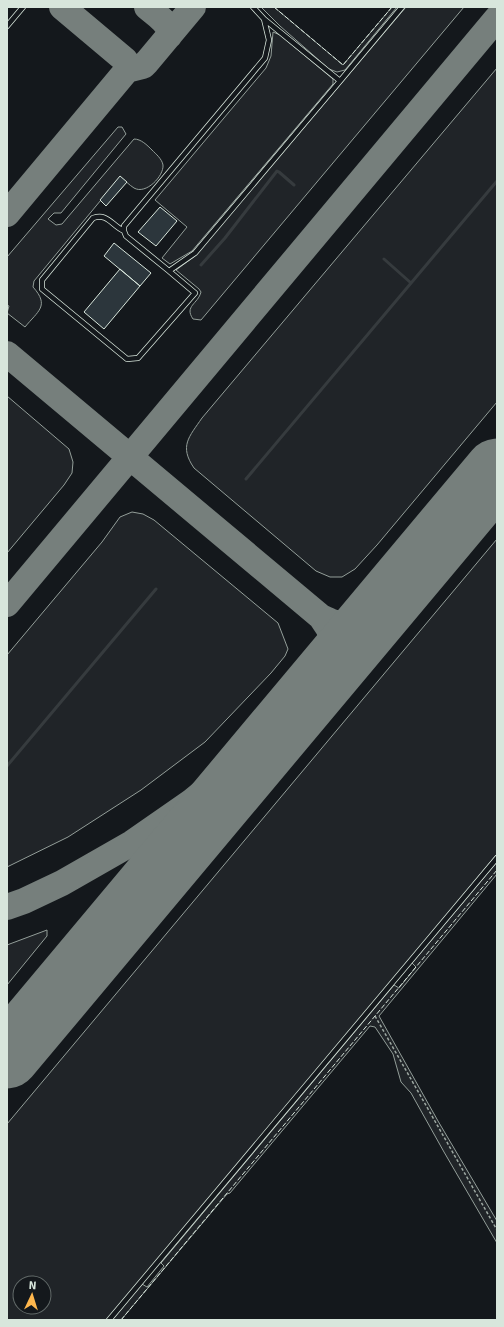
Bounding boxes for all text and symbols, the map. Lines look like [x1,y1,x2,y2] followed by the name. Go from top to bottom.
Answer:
[12,1275,52,1315] north arrow
[28,1279,37,1292] text: N

